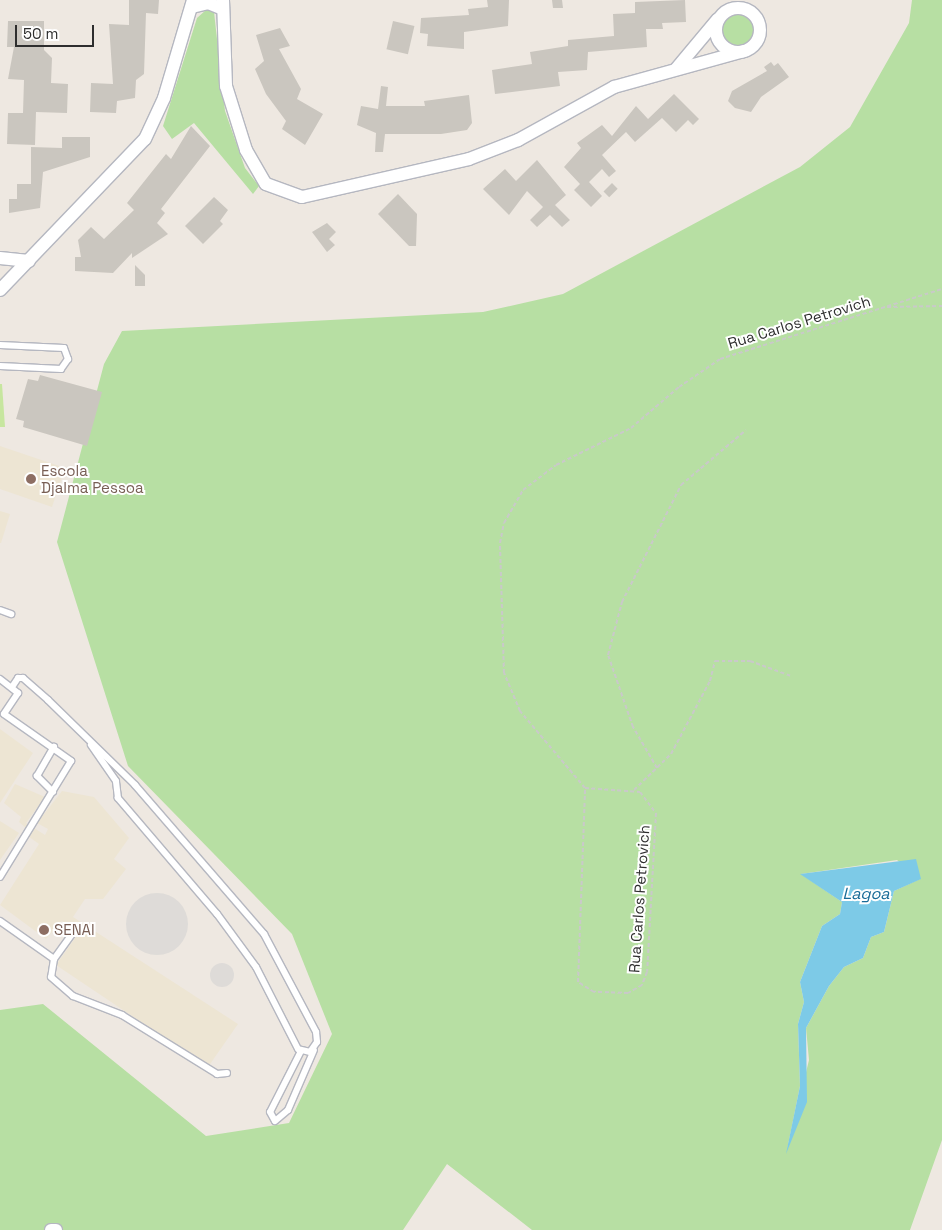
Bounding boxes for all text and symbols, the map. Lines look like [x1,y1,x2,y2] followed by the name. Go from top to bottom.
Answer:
[18,15,96,47] scale bar
[23,24,58,43] text: 50 m
[725,292,873,352] street label: Rua Carlos Petrovich
[41,461,144,496] place label: Escola Djalma Pessoa
[25,473,37,485] marker: Escola Djalma Pessoa
[625,824,653,974] street label: Rua Carlos Petrovich
[842,884,890,904] water label: Lagoa
[54,921,95,939] place label: SENAI
[38,924,50,936] marker: SENAI

